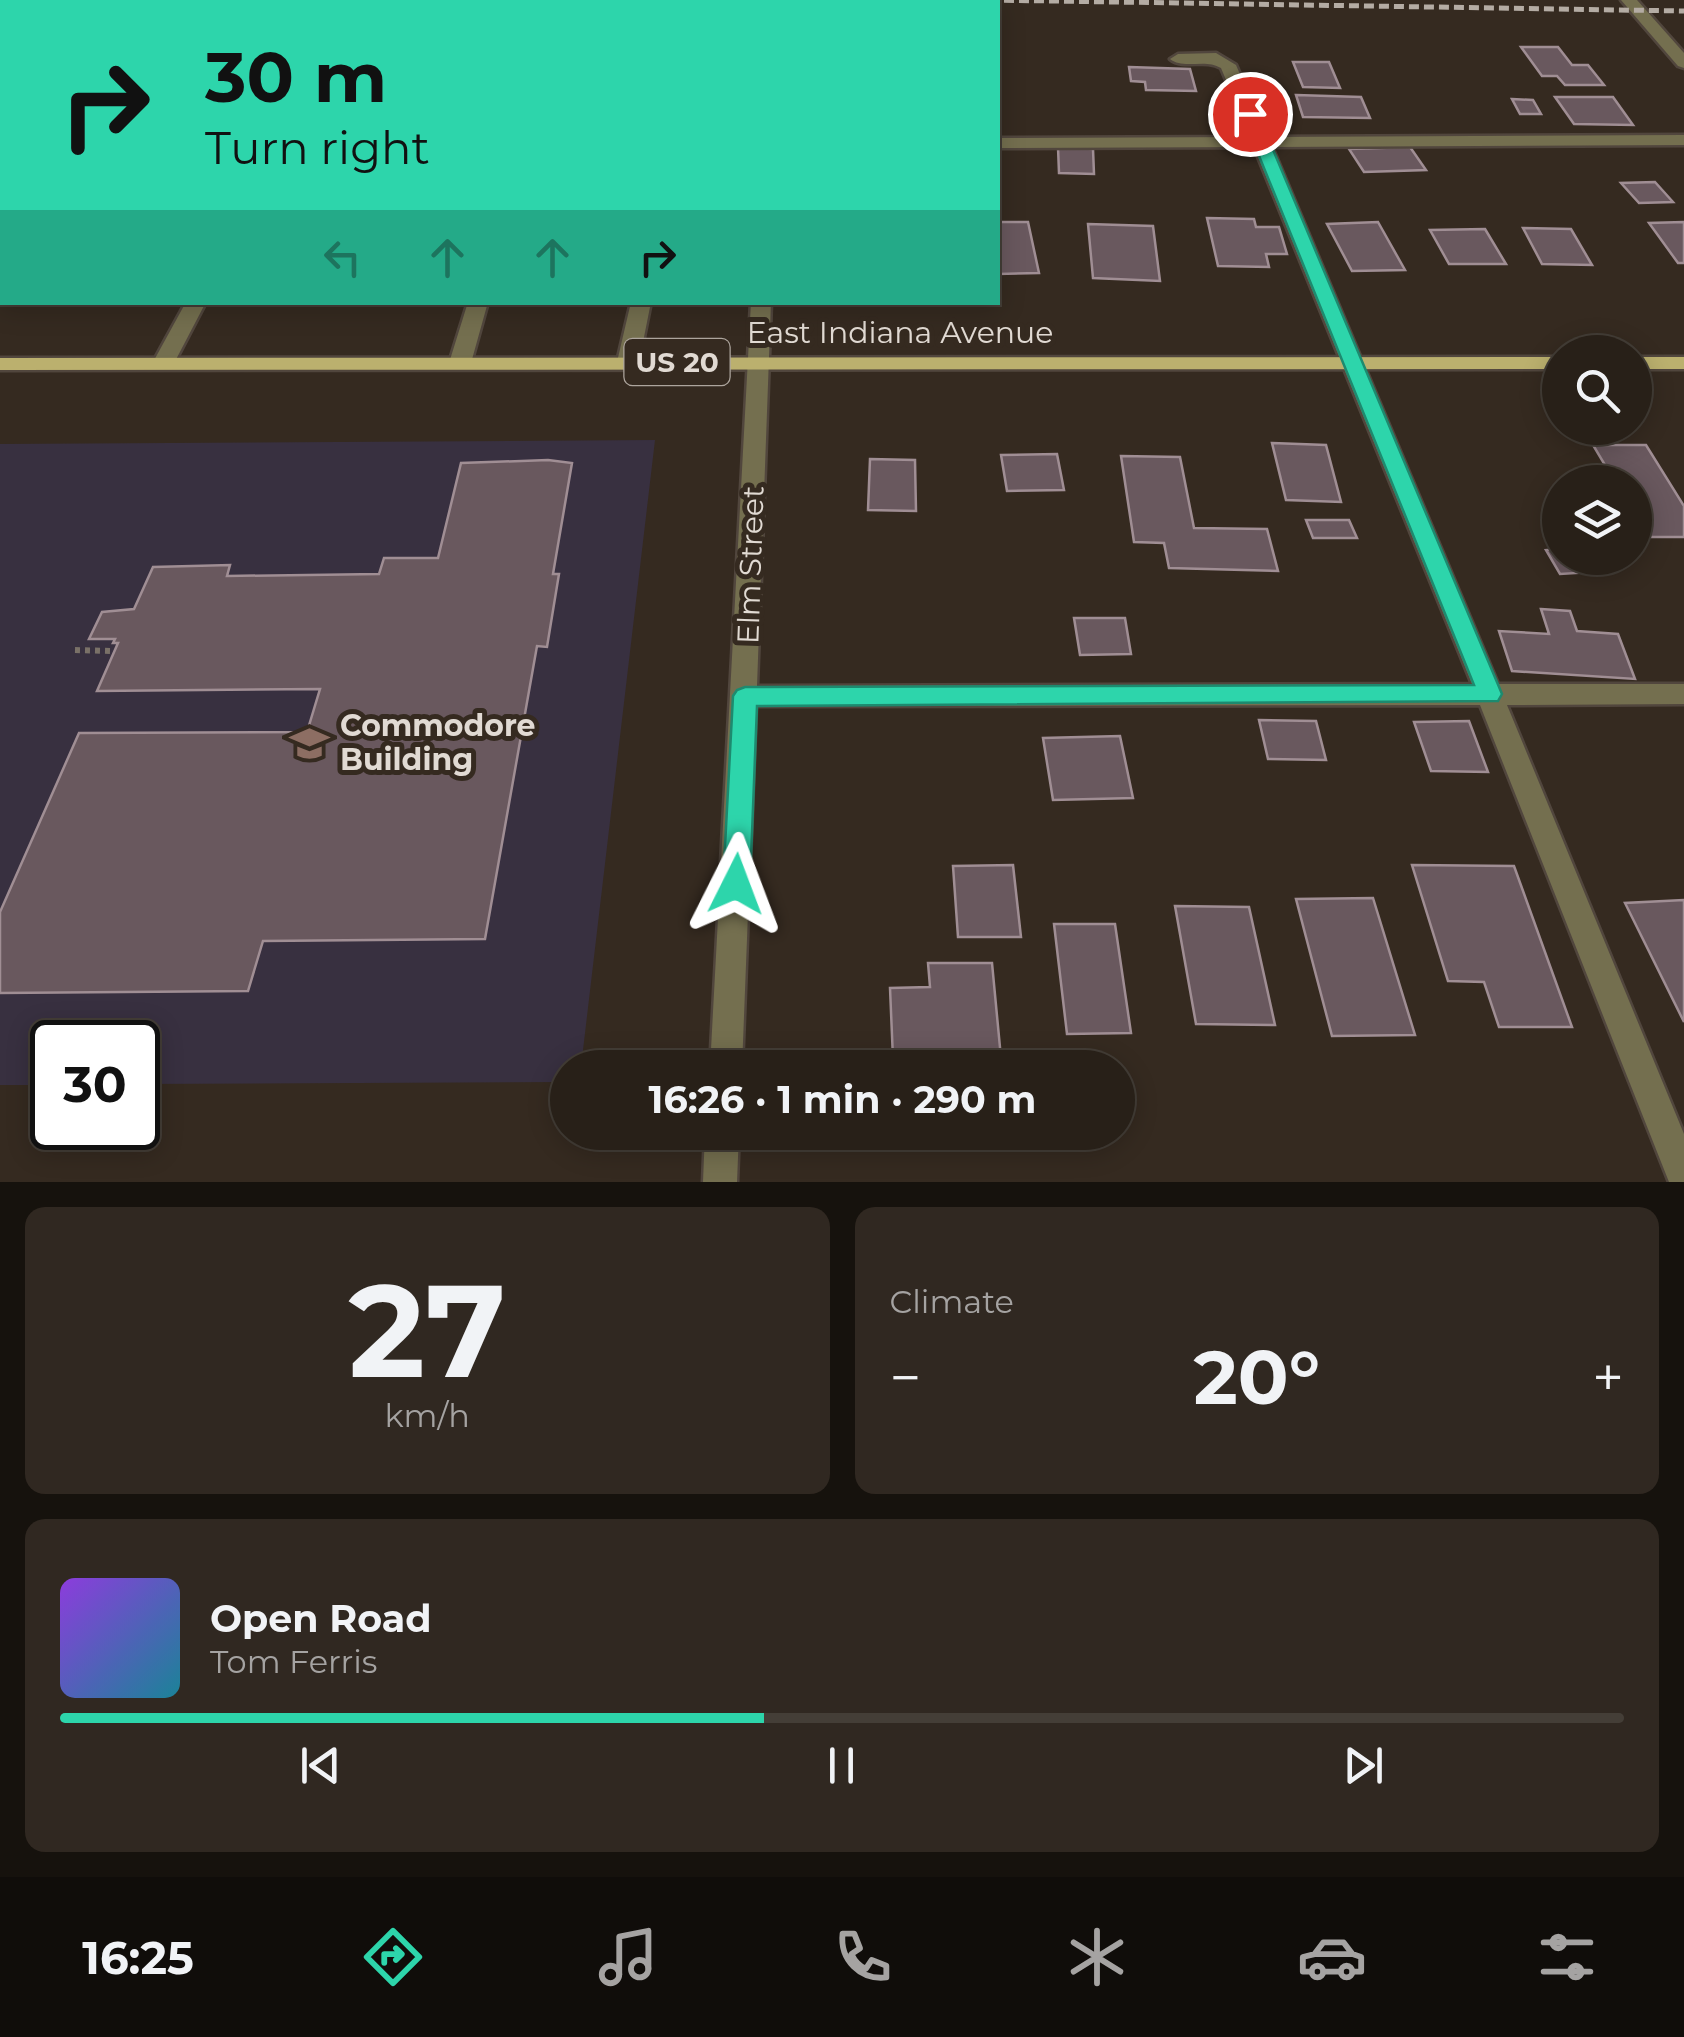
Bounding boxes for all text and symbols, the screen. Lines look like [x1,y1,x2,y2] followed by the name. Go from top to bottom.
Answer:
[205,34,387,120] text: 30 m
[40,40,170,170] icon: right
[1208,72,1293,157] pin
[1223,87,1278,142] icon: arrive
[205,120,430,175] text: Turn right
[315,230,370,285] icon: left
[420,230,475,285] icon: ahead
[525,230,580,285] icon: ahead
[630,230,685,285] icon: right
[747,314,1053,351] street label: East Indiana Avenue
[1542,335,1652,575] map controls
[1542,335,1652,445] button: search
[624,339,730,385] road number: US 20
[1542,465,1652,575] button: layers
[729,485,772,645] street label: Elm Street
[340,707,536,778] place label: Commodore Building
[289,722,331,764] school or university icon: Commodore Building
[684,832,788,936] position arrow
[30,1020,160,1150] speed limit sign: 30
[649,1076,1036,1123] text: 16:26 · 1 min · 290 m
[349,1251,506,1410] text: 27
[890,1282,1014,1321] text: Climate
[1193,1331,1320,1423] text: 20°
[890,1344,921,1411] text: −
[1592,1344,1624,1411] text: +
[385,1396,470,1435] text: km/h
[210,1595,432,1642] text: Open Road
[210,1642,377,1681] text: Tom Ferris
[293,1738,348,1793] icon: previous
[814,1738,869,1793] icon: pause
[1336,1738,1391,1793] icon: next
[358,1922,428,1992] icon: directions
[593,1922,663,1992] icon: music
[828,1922,898,1992] icon: phone
[1062,1922,1132,1992] icon: climate
[1297,1922,1367,1992] icon: car
[1532,1922,1602,1992] icon: filters
[82,1930,194,1985] text: 16:25

